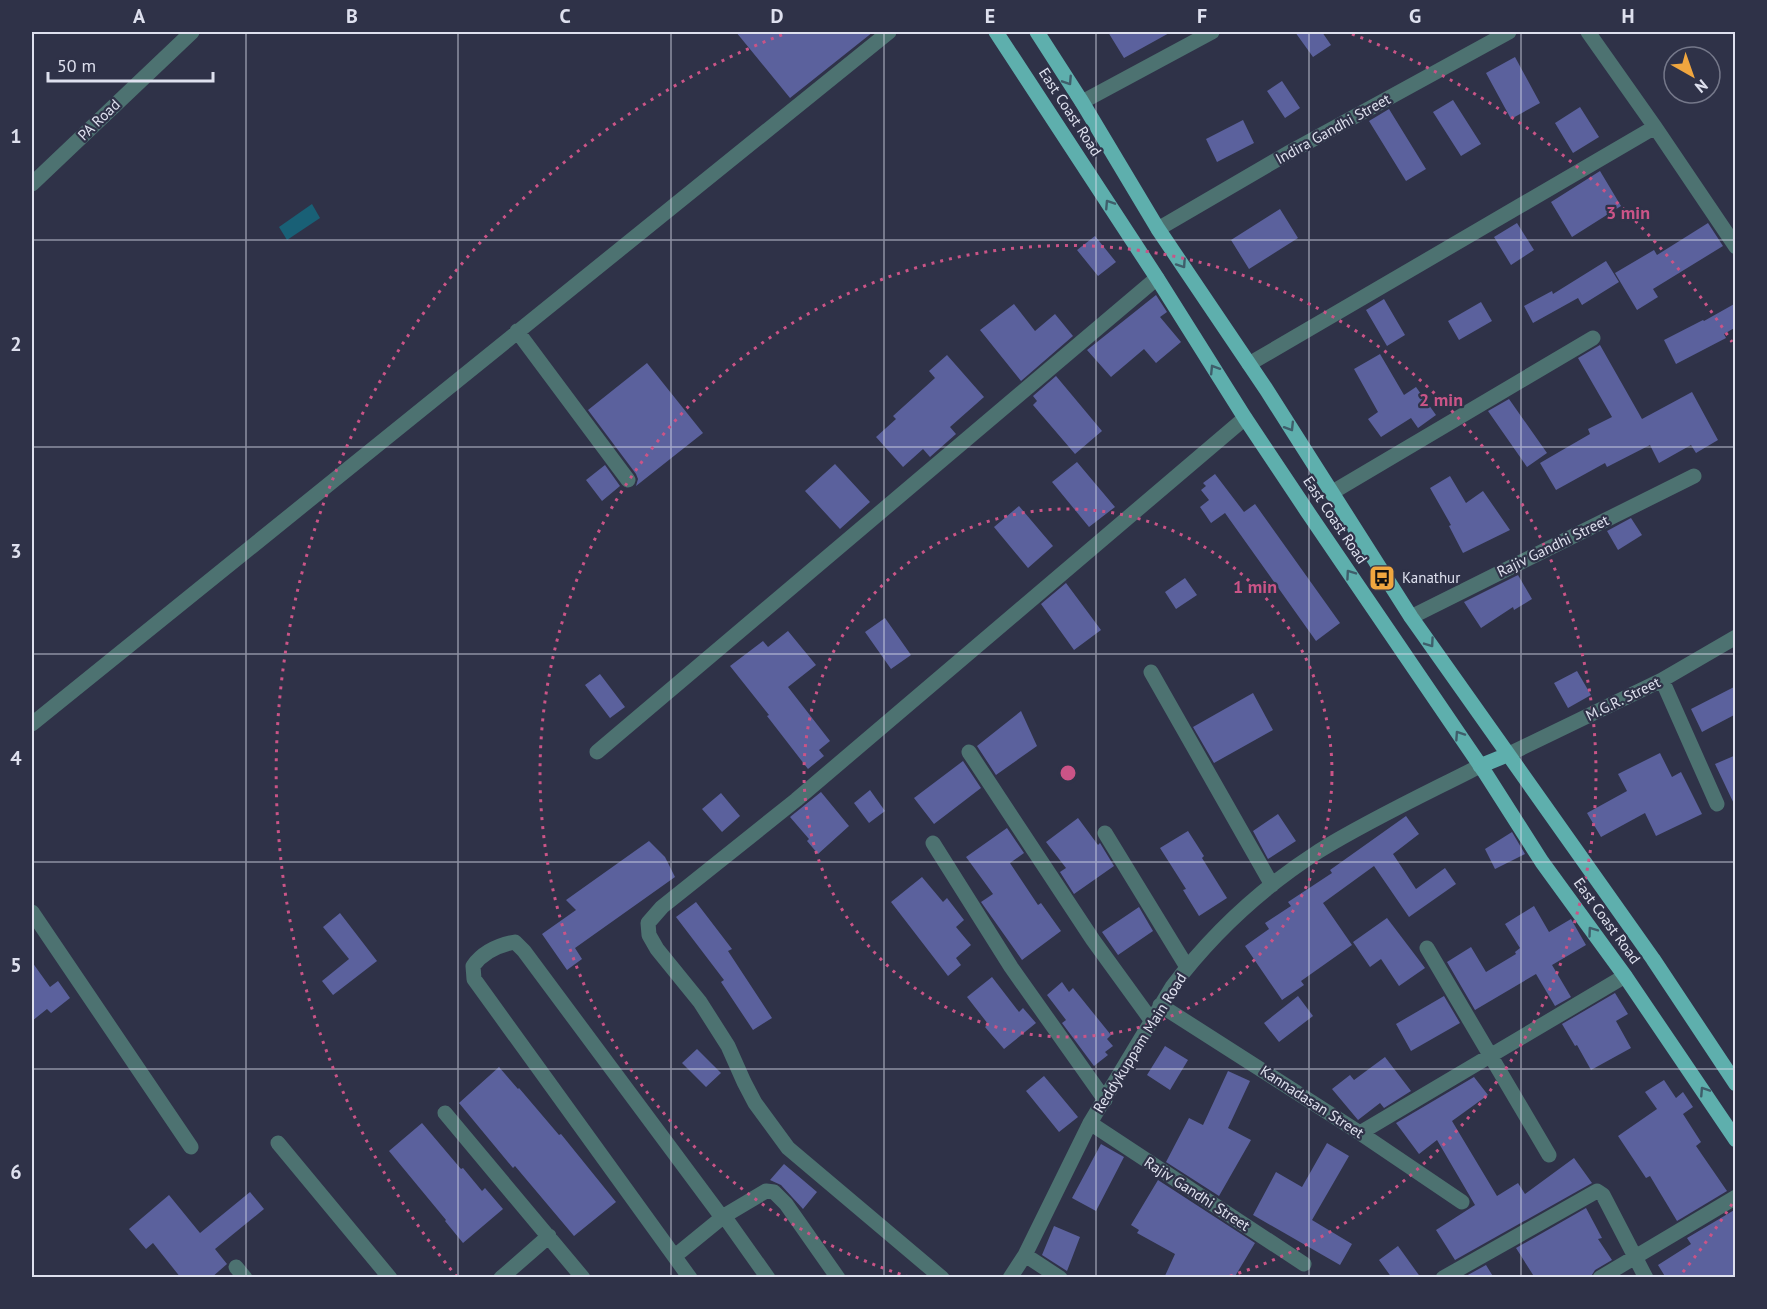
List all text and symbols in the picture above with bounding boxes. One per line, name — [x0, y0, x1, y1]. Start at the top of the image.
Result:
text: A — [133, 3, 146, 29]
text: B — [346, 3, 358, 29]
text: C — [559, 3, 571, 29]
text: D — [771, 3, 784, 29]
text: E — [985, 3, 995, 29]
text: F — [1197, 3, 1207, 29]
text: G — [1409, 3, 1421, 29]
text: H — [1621, 3, 1635, 29]
scale bar — [48, 45, 213, 83]
north arrow — [1662, 45, 1722, 105]
text: 50 m — [57, 54, 96, 77]
street label: East Coast Road — [1035, 64, 1106, 159]
one-way arrow — [1061, 75, 1073, 85]
text: N — [1691, 75, 1712, 98]
street label: Indira Gandhi Street — [1272, 89, 1394, 168]
street label: PA Road — [74, 95, 124, 144]
text: 1 — [10, 123, 22, 149]
one-way arrow — [1105, 200, 1116, 211]
text: 3 min — [1606, 201, 1650, 224]
one-way arrow — [1175, 258, 1186, 269]
text: 2 — [10, 331, 22, 357]
one-way arrow — [1209, 365, 1221, 375]
text: 2 min — [1419, 388, 1463, 411]
one-way arrow — [1282, 421, 1294, 431]
street label: East Coast Road — [1299, 472, 1372, 567]
street label: Rajiv Gandhi Street — [1494, 510, 1612, 581]
text: 3 — [10, 538, 22, 564]
bus stop icon: Kanathur — [1367, 563, 1397, 593]
place label: Kanathur — [1402, 568, 1460, 587]
one-way arrow — [1346, 569, 1357, 580]
text: 1 min — [1233, 575, 1277, 598]
one-way arrow — [1423, 637, 1434, 648]
street label: M.G.R. Street — [1582, 672, 1663, 725]
one-way arrow — [1455, 731, 1466, 742]
text: 4 — [10, 745, 22, 771]
centre of rings — [1058, 763, 1078, 783]
street label: East Coast Road — [1570, 874, 1645, 967]
one-way arrow — [1588, 927, 1599, 938]
text: 5 — [10, 952, 22, 978]
street label: Reddykuppam Main Road — [1089, 969, 1190, 1116]
street label: Kannadasan Street — [1257, 1061, 1368, 1142]
one-way arrow — [1699, 1087, 1711, 1097]
street label: Rajiv Gandhi Street — [1141, 1152, 1254, 1235]
text: 6 — [10, 1159, 22, 1185]

